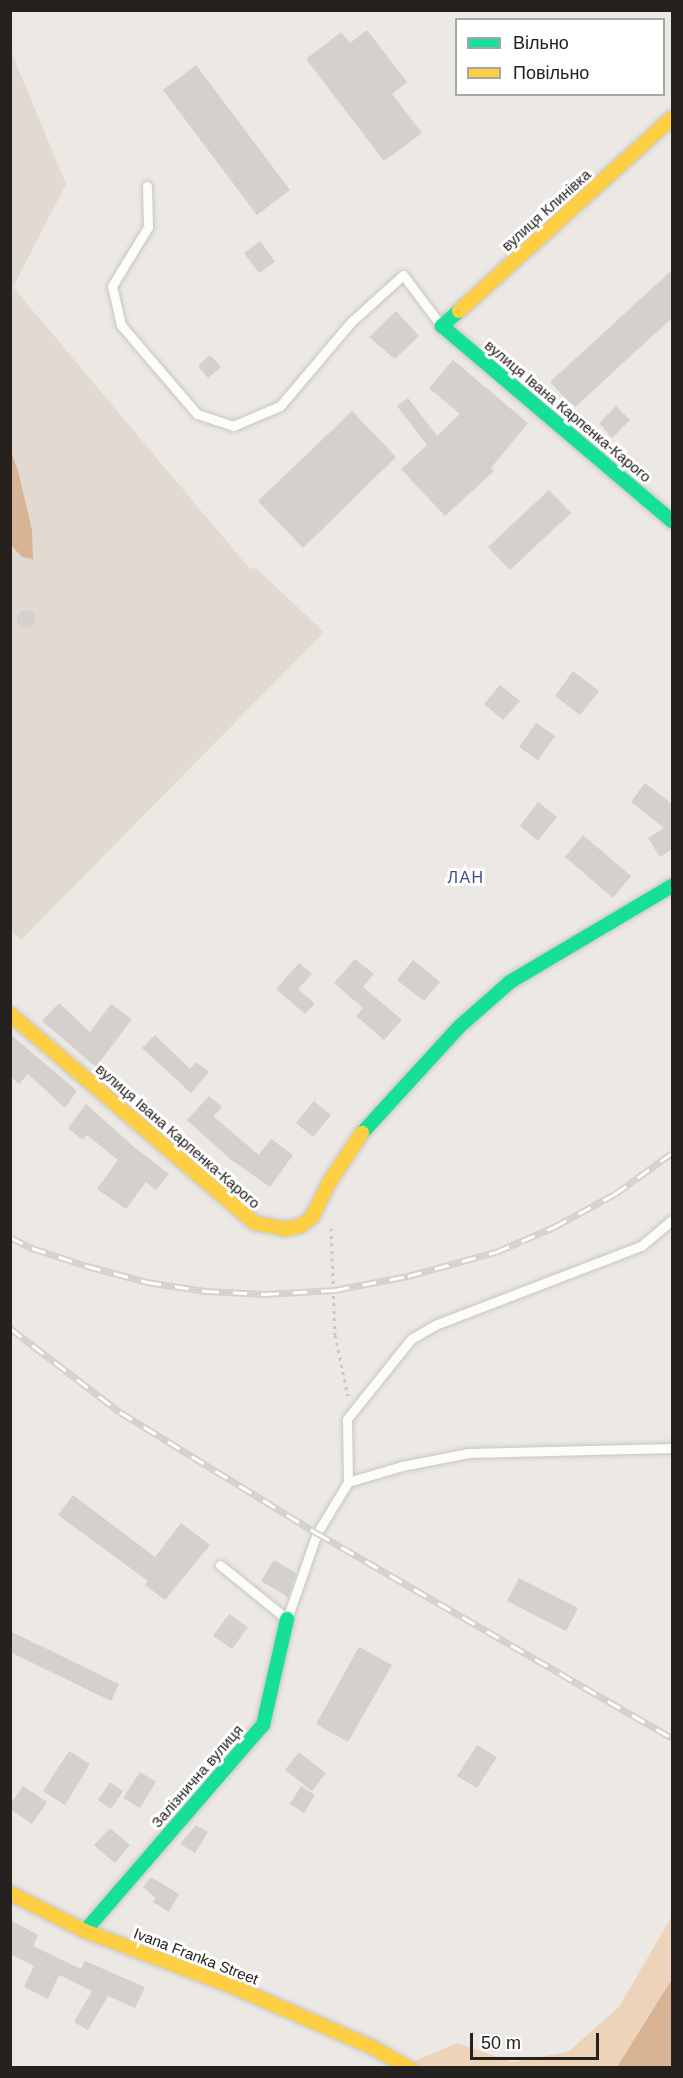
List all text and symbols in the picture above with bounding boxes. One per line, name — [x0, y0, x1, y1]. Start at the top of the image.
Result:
legend — [455, 18, 665, 96]
text: Вільно — [513, 33, 569, 53]
text: Повільно — [513, 63, 589, 83]
street label: вулиця Клинівка — [498, 165, 594, 255]
street label: вулиця Івана Карпенка-Карого — [481, 336, 655, 486]
district label: ЛАН — [447, 868, 485, 888]
street label: вулиця Івана Карпенка-Карого — [92, 1060, 264, 1212]
street label: Залізнична вулиця — [147, 1721, 247, 1831]
street label: Ivana Franka Street — [131, 1924, 261, 1988]
scale bar — [473, 2021, 602, 2059]
text: 50 m — [481, 2033, 521, 2053]

